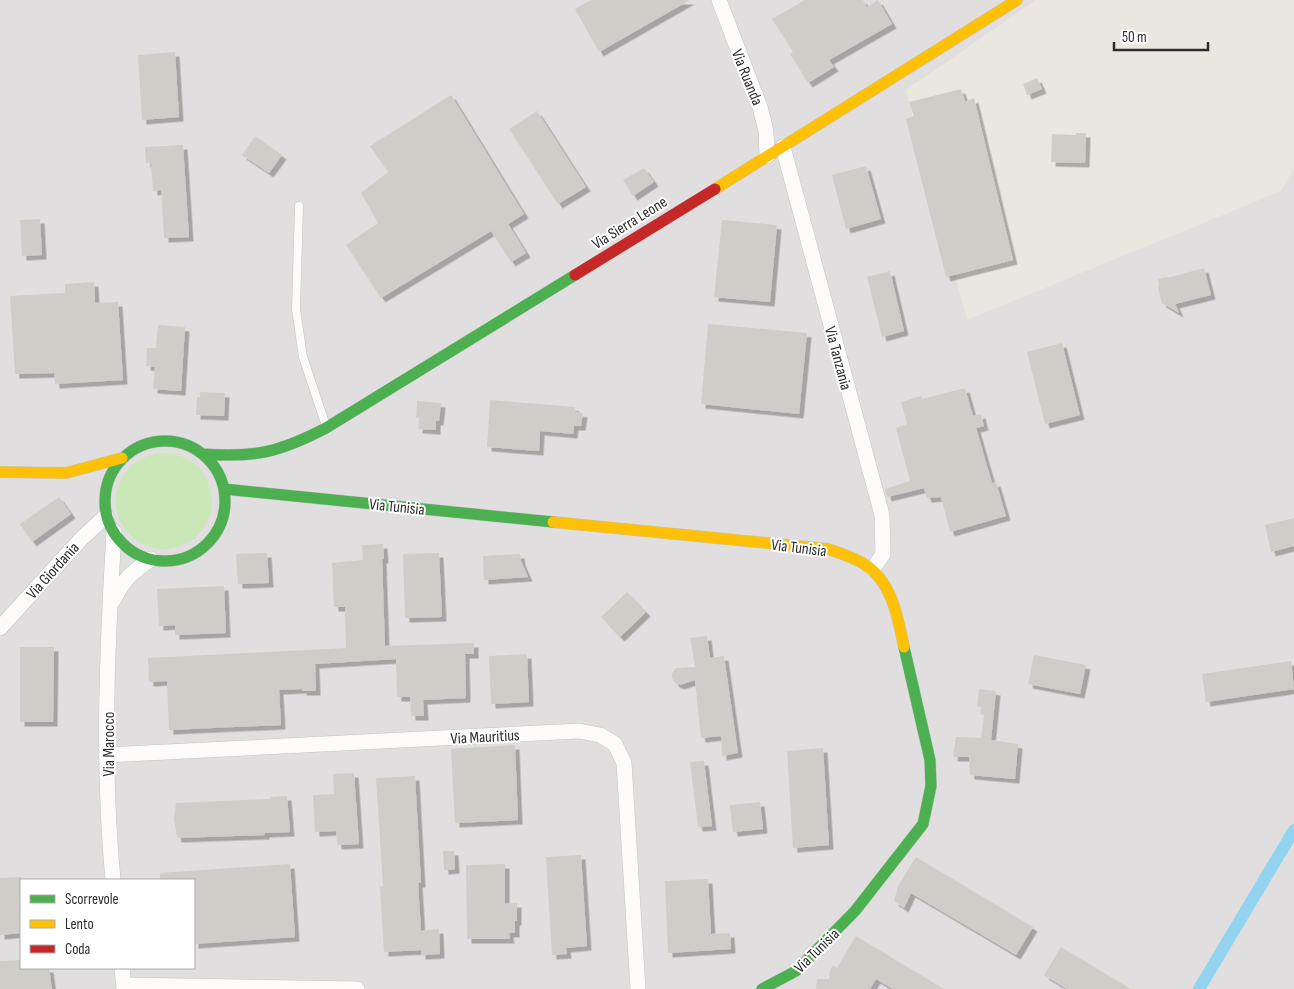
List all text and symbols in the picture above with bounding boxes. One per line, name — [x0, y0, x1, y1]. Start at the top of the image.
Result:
scale bar — [1114, 20, 1208, 52]
text: 50 m — [1122, 28, 1147, 47]
street label: Via Ruanda — [727, 47, 766, 108]
street label: Via Sierra Leone — [589, 193, 671, 254]
street label: Via Tanzania — [820, 324, 855, 392]
street label: Via Tunisia — [368, 495, 425, 520]
street label: Via Tunisia — [770, 536, 828, 561]
street label: Via Giordania — [23, 539, 83, 603]
street label: Via Marocco — [100, 712, 119, 776]
street label: Via Mauritius — [450, 726, 520, 749]
legend — [20, 879, 195, 969]
text: Scorrevole — [65, 890, 119, 909]
text: Lento — [65, 915, 94, 934]
street label: Via Tunisia — [790, 925, 844, 977]
text: Coda — [65, 940, 91, 959]

